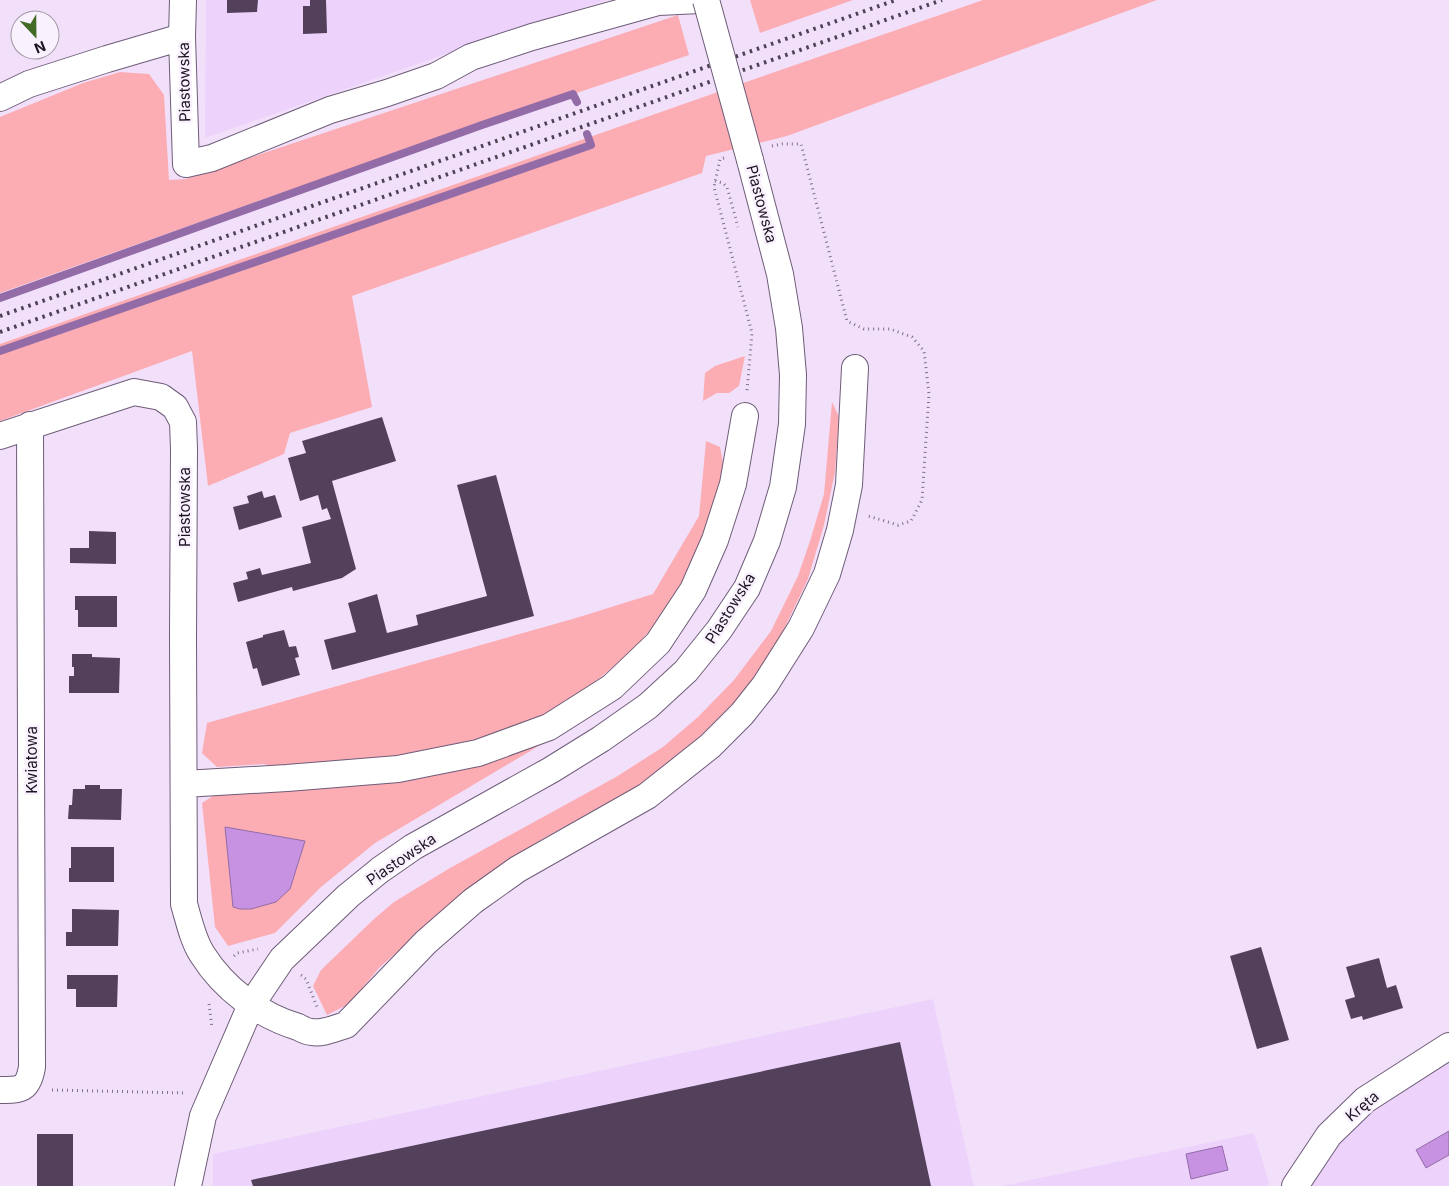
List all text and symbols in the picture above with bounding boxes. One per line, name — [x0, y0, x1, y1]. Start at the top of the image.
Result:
north arrow — [10, 10, 60, 60]
text: N — [32, 38, 48, 57]
street label: Piastowska — [174, 42, 194, 122]
street label: Piastowska — [742, 163, 782, 245]
street label: Piastowska — [175, 467, 194, 547]
street label: Piastowska — [701, 569, 759, 647]
street label: Kwiatowa — [22, 726, 41, 794]
street label: Piastowska — [363, 829, 439, 889]
street label: Kręta — [1341, 1087, 1383, 1125]

